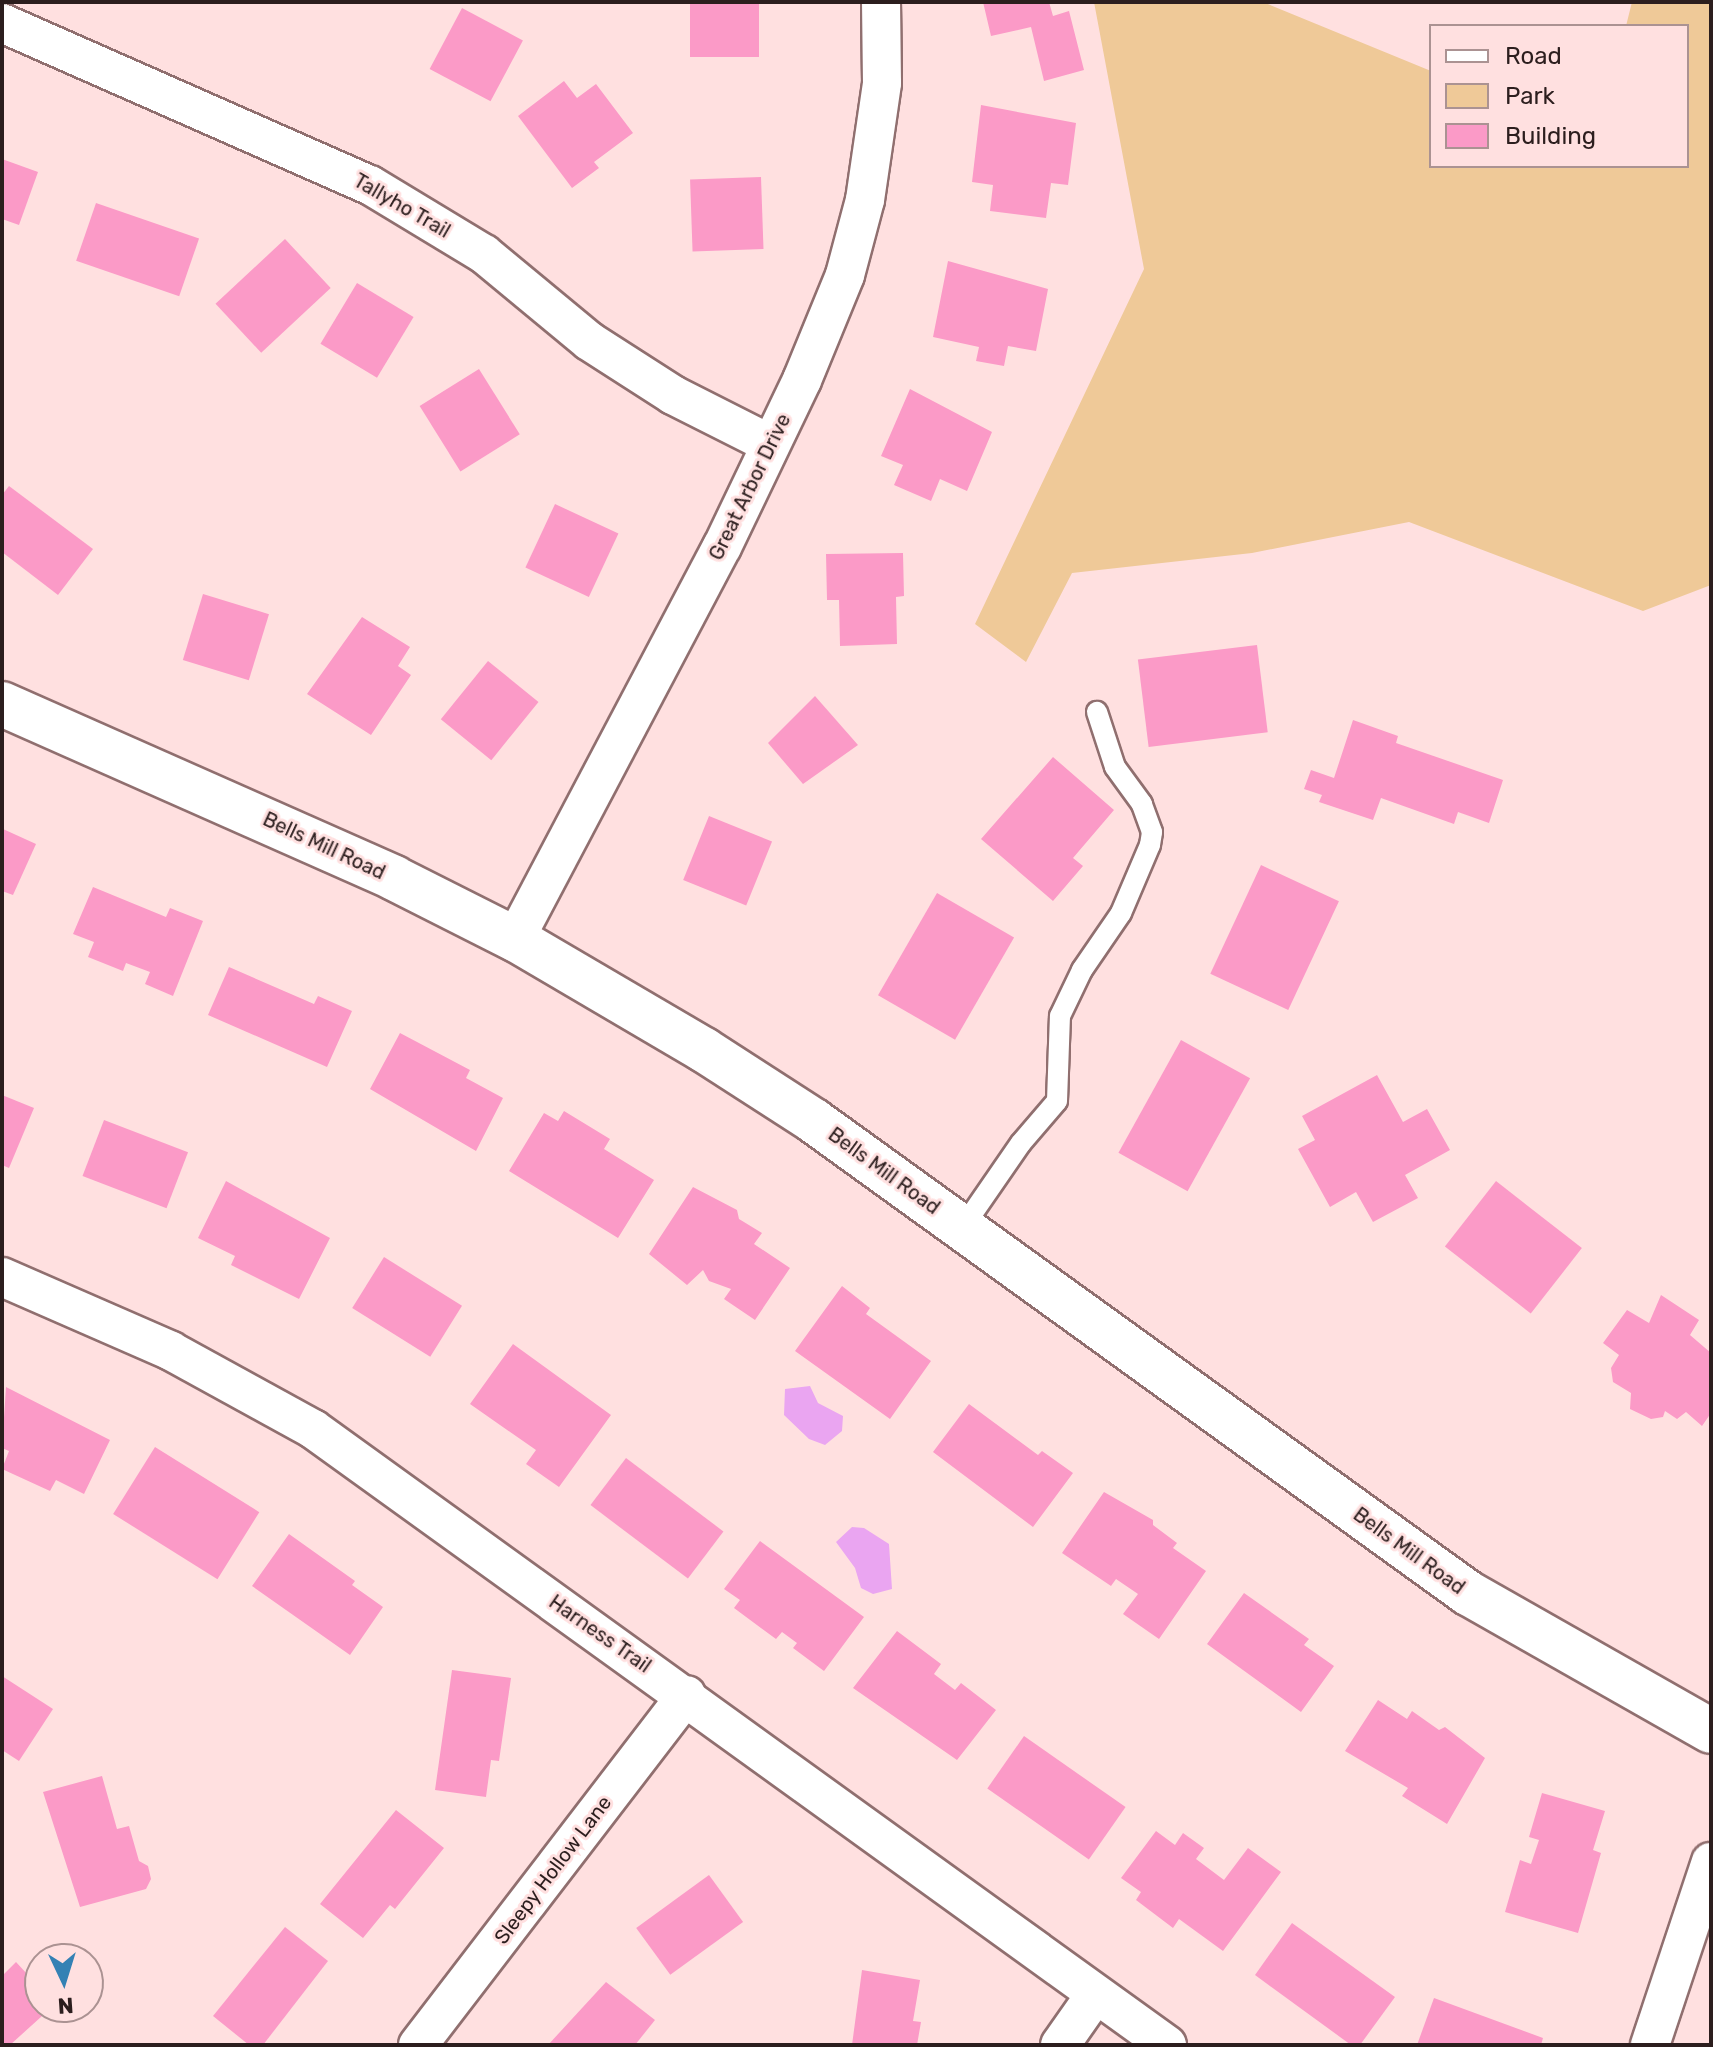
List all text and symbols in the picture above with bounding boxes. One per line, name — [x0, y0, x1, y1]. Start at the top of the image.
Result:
legend — [1429, 24, 1689, 168]
text: Road — [1505, 42, 1562, 70]
text: Park — [1505, 82, 1555, 110]
text: Building — [1505, 122, 1596, 150]
street label: Tallyho Trail — [349, 169, 455, 243]
street label: Great Arbor Drive — [704, 409, 796, 565]
street label: Bells Mill Road — [259, 807, 389, 885]
street label: Bells Mill Road — [824, 1122, 944, 1220]
street label: Bells Mill Road — [1349, 1502, 1469, 1600]
street label: Harness Trail — [544, 1590, 656, 1678]
street label: Sleepy Hollow Lane — [489, 1791, 617, 1949]
north arrow — [24, 1943, 104, 2023]
text: N — [57, 1991, 74, 2019]

